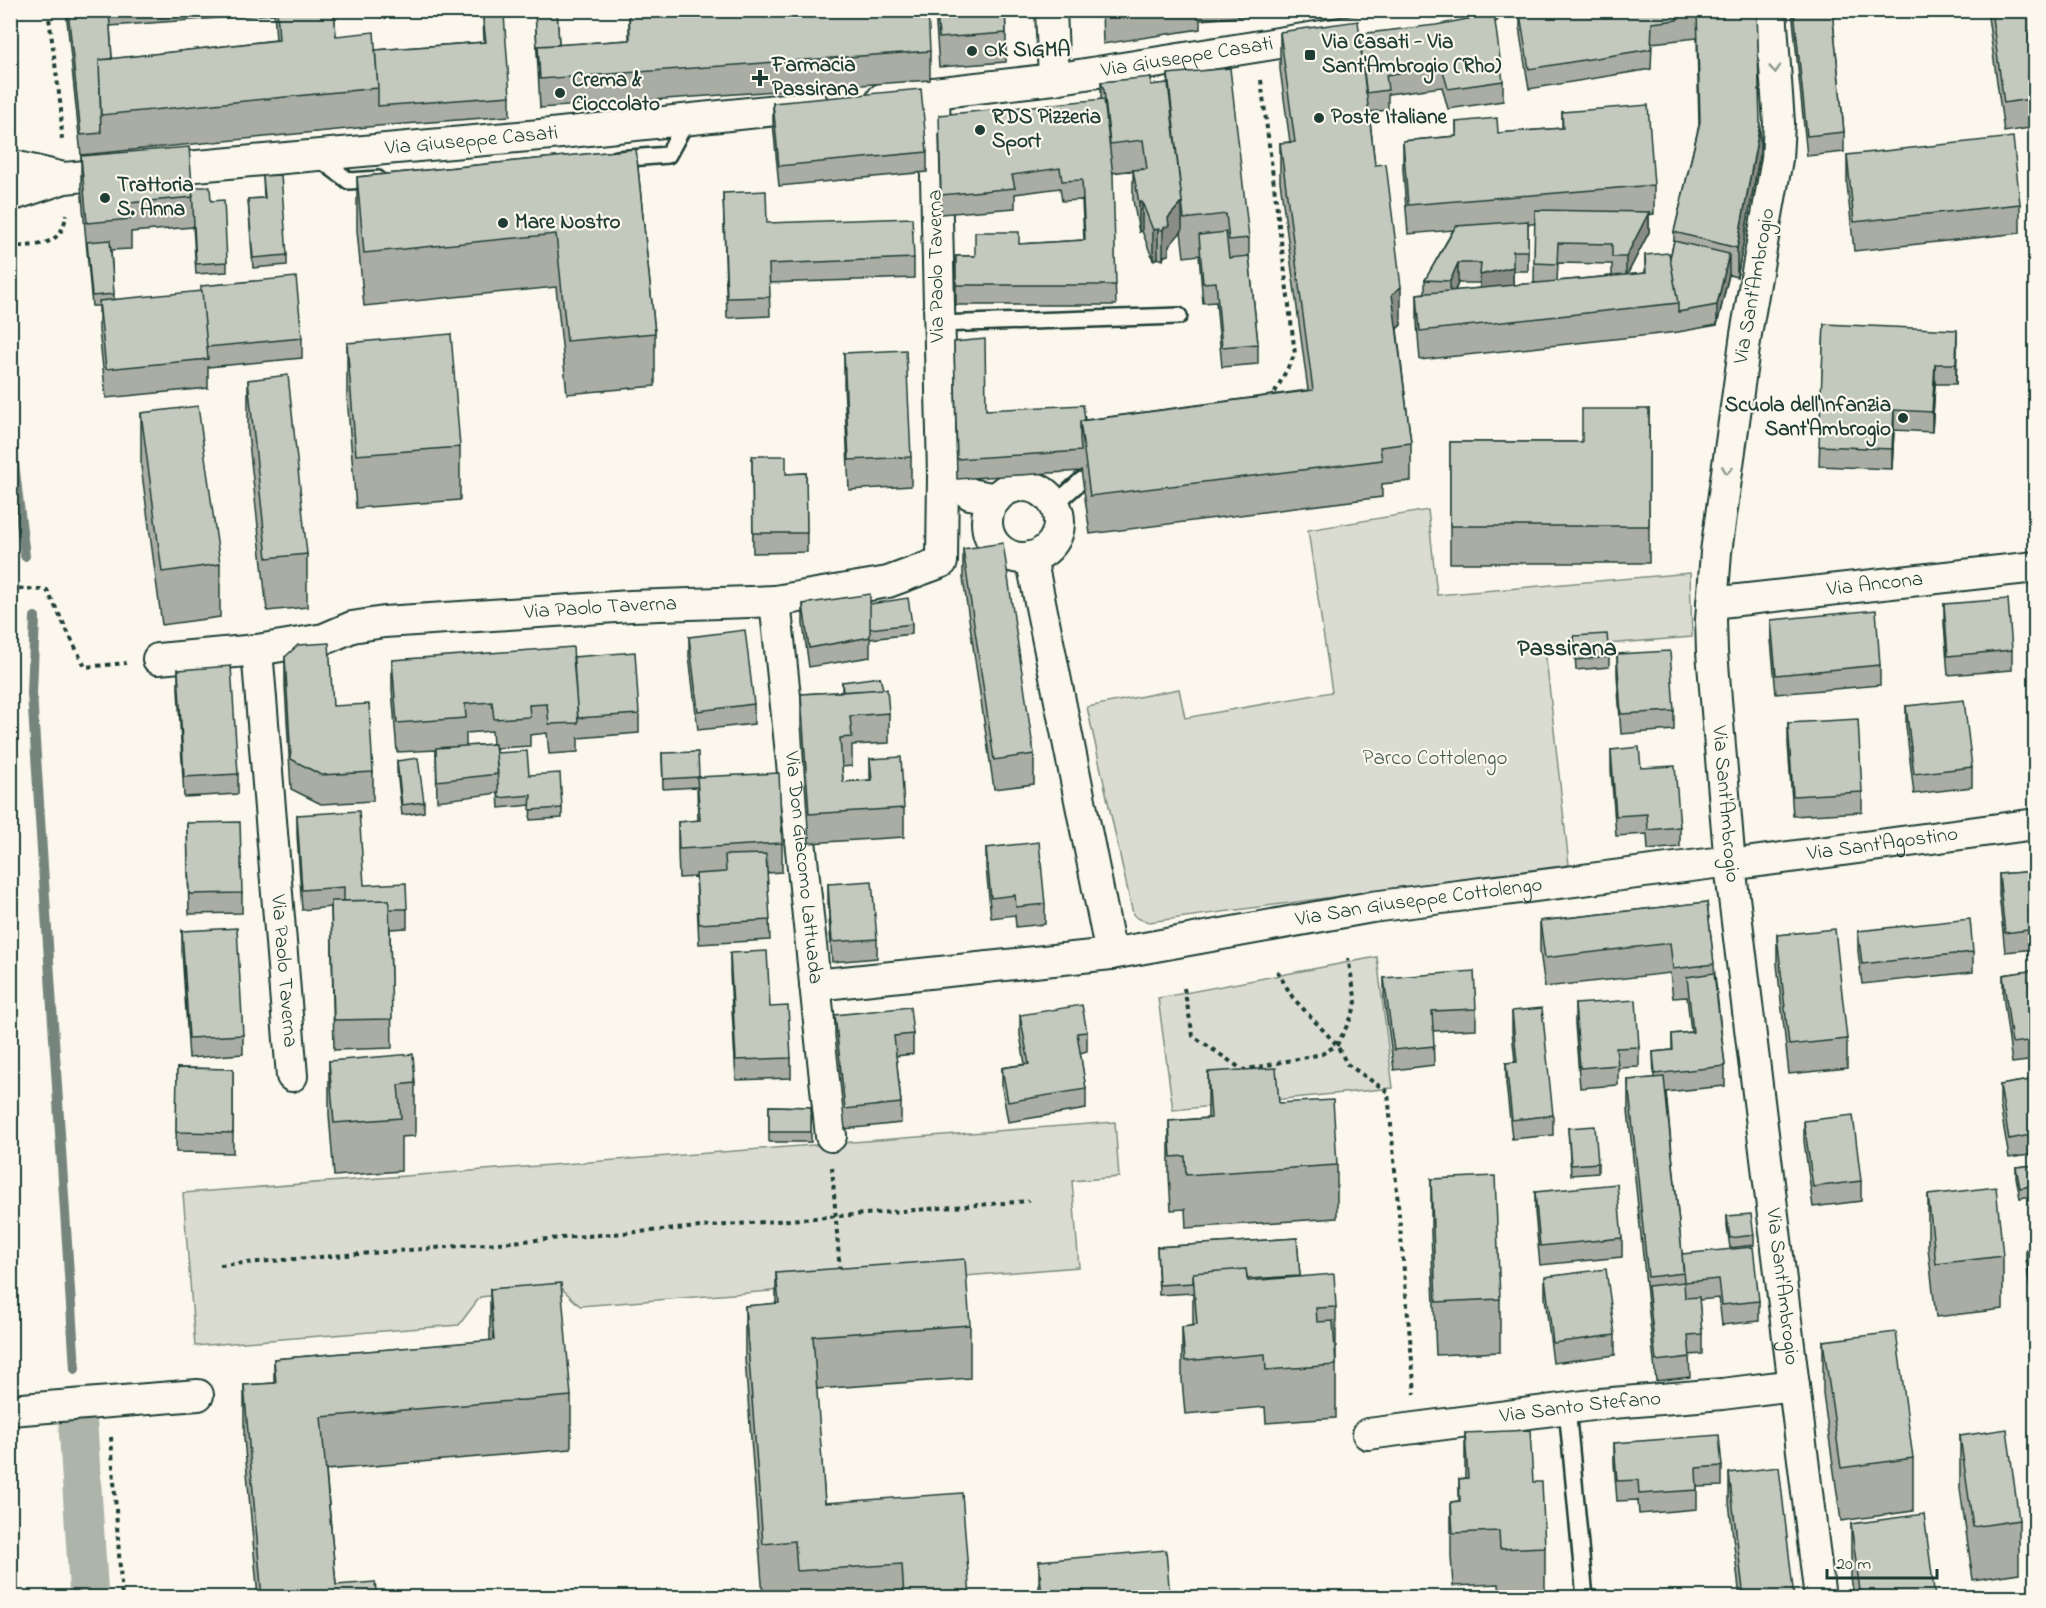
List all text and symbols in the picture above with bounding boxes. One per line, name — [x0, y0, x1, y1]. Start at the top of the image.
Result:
place label: Via Casati - Via Sant'Ambrogio (Rho) — [1321, 28, 1502, 84]
street label: Via Giuseppe Casati — [1098, 29, 1275, 86]
place label: OK SIGMA — [984, 36, 1071, 66]
marker: OK SIGMA — [965, 44, 979, 58]
marker: Via Casati - Via Sant'Ambrogio (Rho) — [1303, 48, 1317, 62]
place label: Farmacia Passirana — [771, 51, 859, 105]
one-way arrow — [1768, 64, 1781, 73]
place label: Crema & Cioccolato — [572, 66, 660, 120]
marker: Farmacia Passirana — [753, 71, 767, 85]
marker: Crema & Cioccolato — [553, 86, 567, 100]
place label: RDS Pizzeria Sport — [992, 103, 1101, 157]
place label: Poste Italiane — [1331, 103, 1448, 133]
marker: Poste Italiane — [1312, 111, 1326, 125]
street label: Via Giuseppe Casati — [383, 118, 559, 164]
marker: RDS Pizzeria Sport — [973, 123, 987, 137]
place label: Trattoria S. Anna — [117, 171, 194, 225]
street label: Via Paolo Taverna — [921, 189, 953, 344]
marker: Trattoria S. Anna — [98, 191, 112, 205]
street label: Via Sant'Ambrogio — [1726, 206, 1785, 368]
place label: Mare Nostro — [515, 208, 621, 238]
marker: Mare Nostro — [496, 216, 510, 230]
place label: Scuola dell'Infanzia Sant'Ambrogio — [1725, 391, 1891, 447]
marker: Scuola dell'Infanzia Sant'Ambrogio — [1896, 411, 1910, 425]
one-way arrow — [1722, 465, 1734, 474]
street label: Via Ancona — [1824, 565, 1925, 605]
street label: Via Paolo Taverna — [522, 589, 677, 628]
district label: Passirana — [1517, 632, 1617, 667]
street label: Via Sant'Ambrogio — [1703, 723, 1747, 885]
park label: Parco Cottolengo — [1363, 744, 1507, 776]
street label: Via Don Giacomo Lattuada — [776, 749, 830, 985]
street label: Via Sant'Agostino — [1804, 820, 1960, 870]
street label: Via San Giuseppe Cottolengo — [1292, 870, 1544, 936]
street label: Via Paolo Taverna — [262, 892, 305, 1049]
street label: Via Sant'Ambrogio — [1757, 1206, 1806, 1367]
street label: Via Santo Stefano — [1497, 1384, 1662, 1432]
scale bar — [1827, 1542, 1936, 1580]
text: 20 m — [1836, 1552, 1871, 1578]

